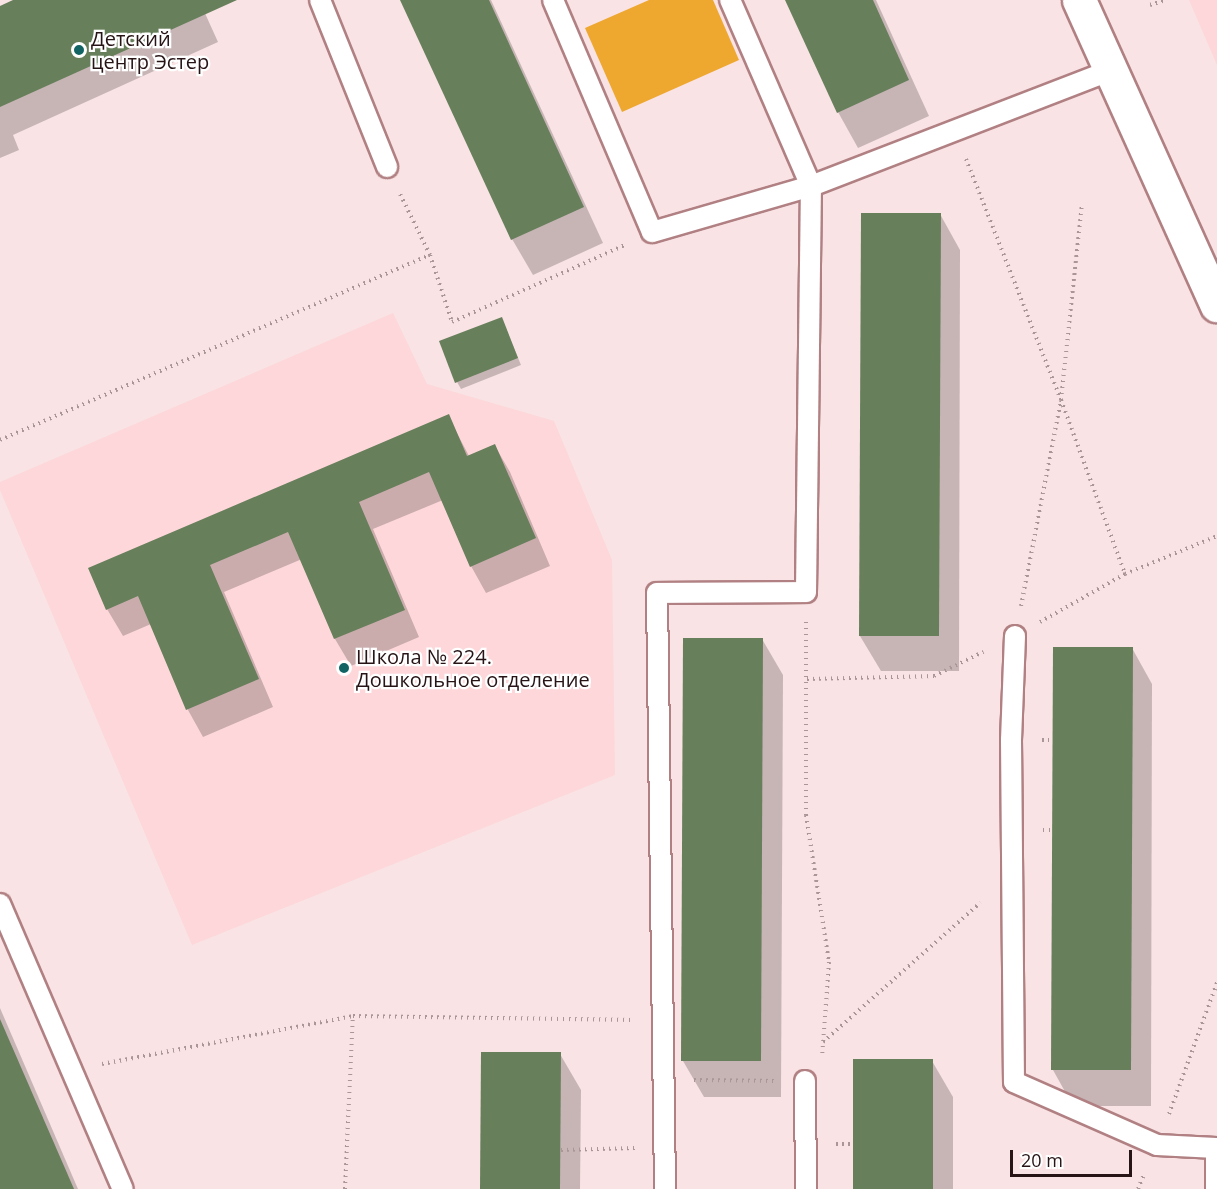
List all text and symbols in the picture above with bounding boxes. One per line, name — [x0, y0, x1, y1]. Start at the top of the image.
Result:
place label: Детский центр Эстер — [91, 27, 209, 74]
marker: Детский центр Эстер — [72, 43, 86, 57]
place label: Школа № 224. Дошкольное отделение — [356, 644, 590, 691]
marker: Школа № 224. Дошкольное отделение — [337, 661, 351, 675]
scale bar — [1013, 1138, 1134, 1176]
text: 20 m — [1021, 1148, 1063, 1172]

